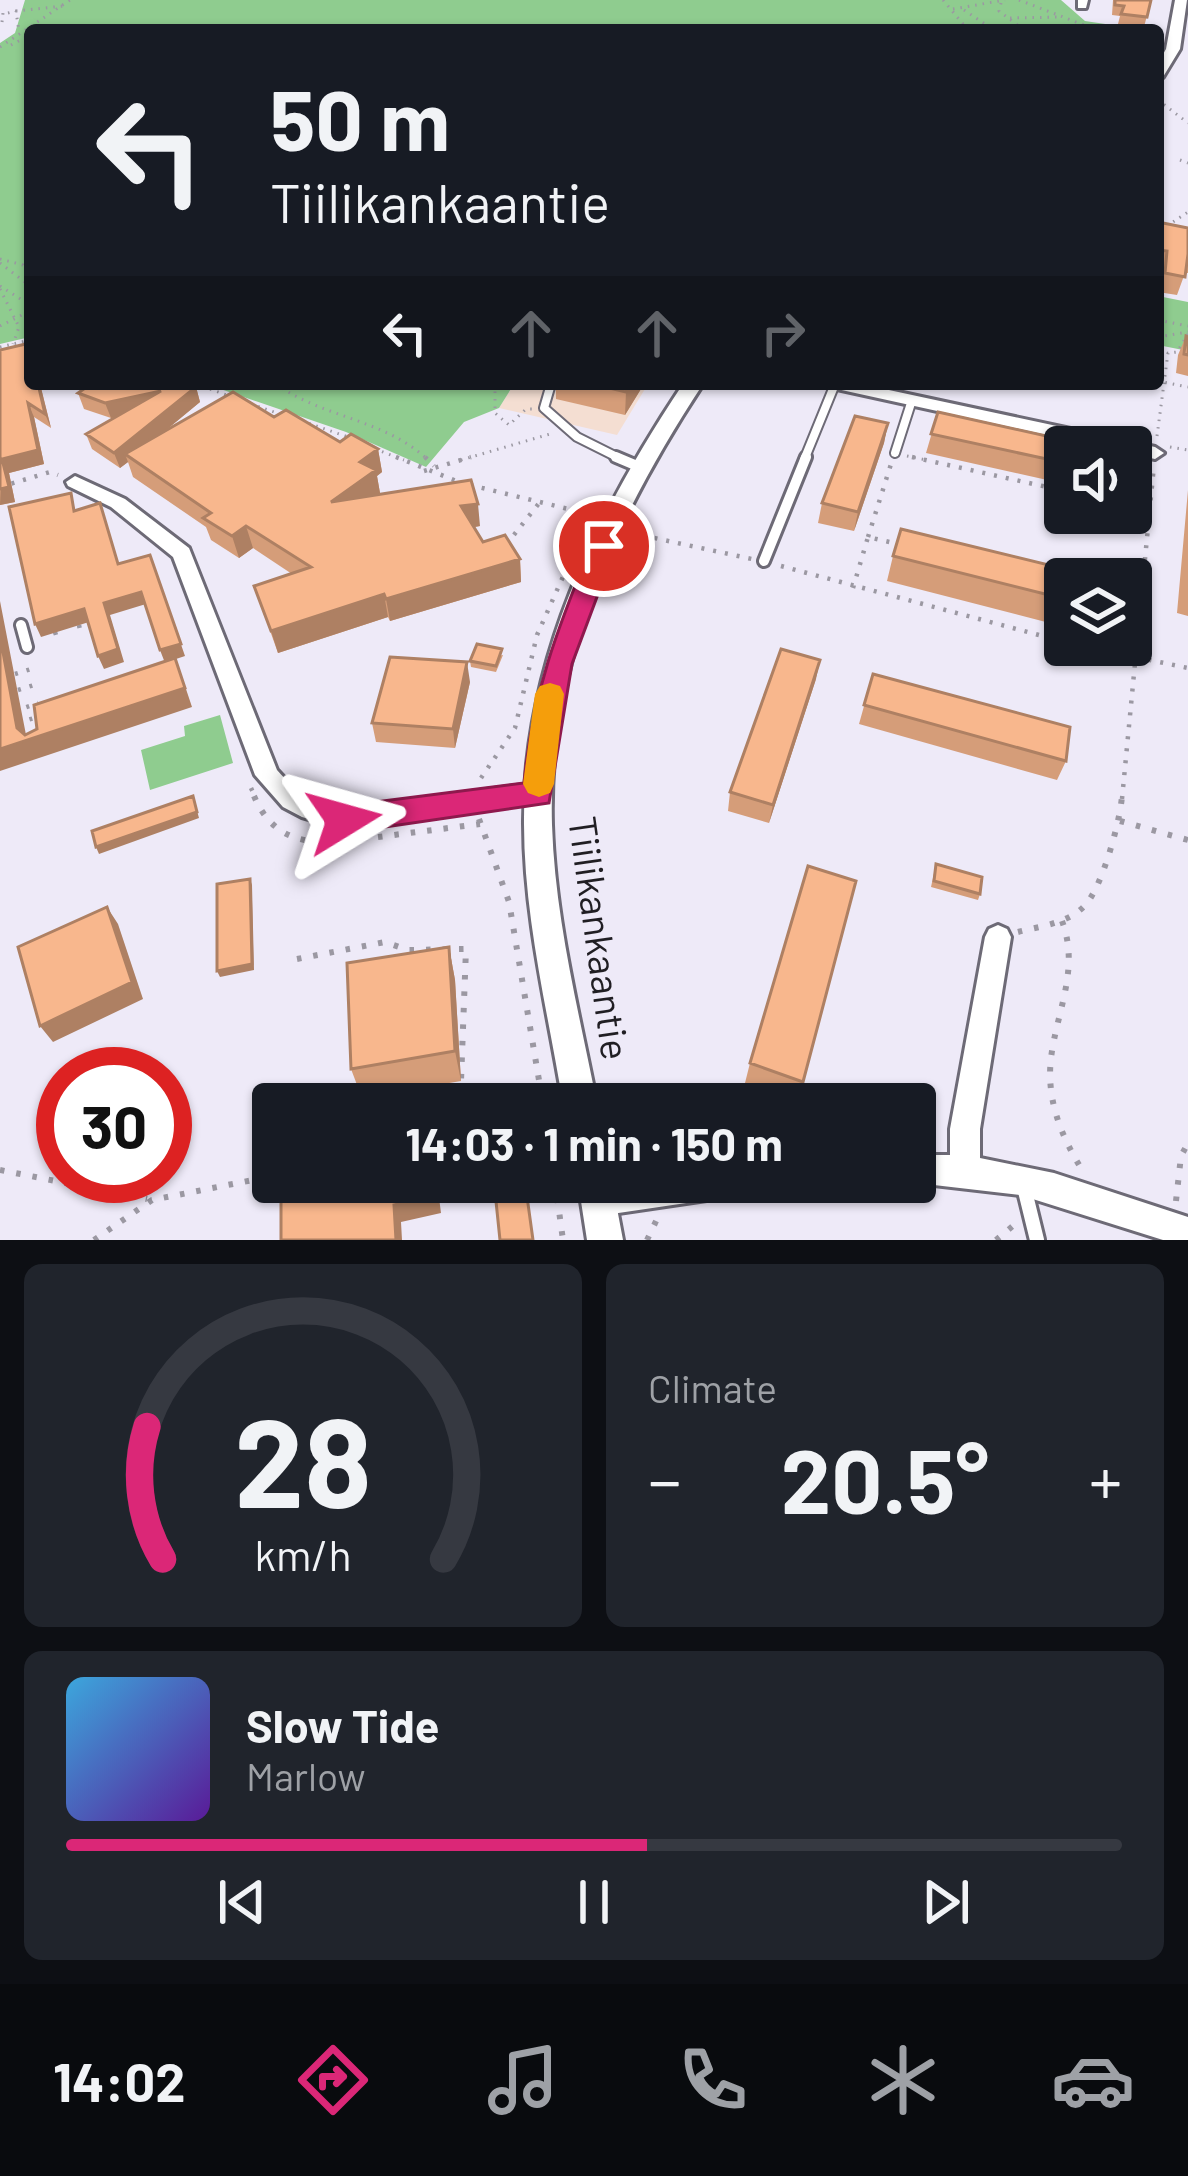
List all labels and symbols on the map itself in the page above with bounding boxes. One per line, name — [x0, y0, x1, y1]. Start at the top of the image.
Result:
pin — [553, 495, 655, 597]
position arrow — [281, 757, 407, 883]
street label: Tiilikankaantie — [560, 813, 641, 1063]
speed limit sign: 30 — [36, 1047, 192, 1203]

